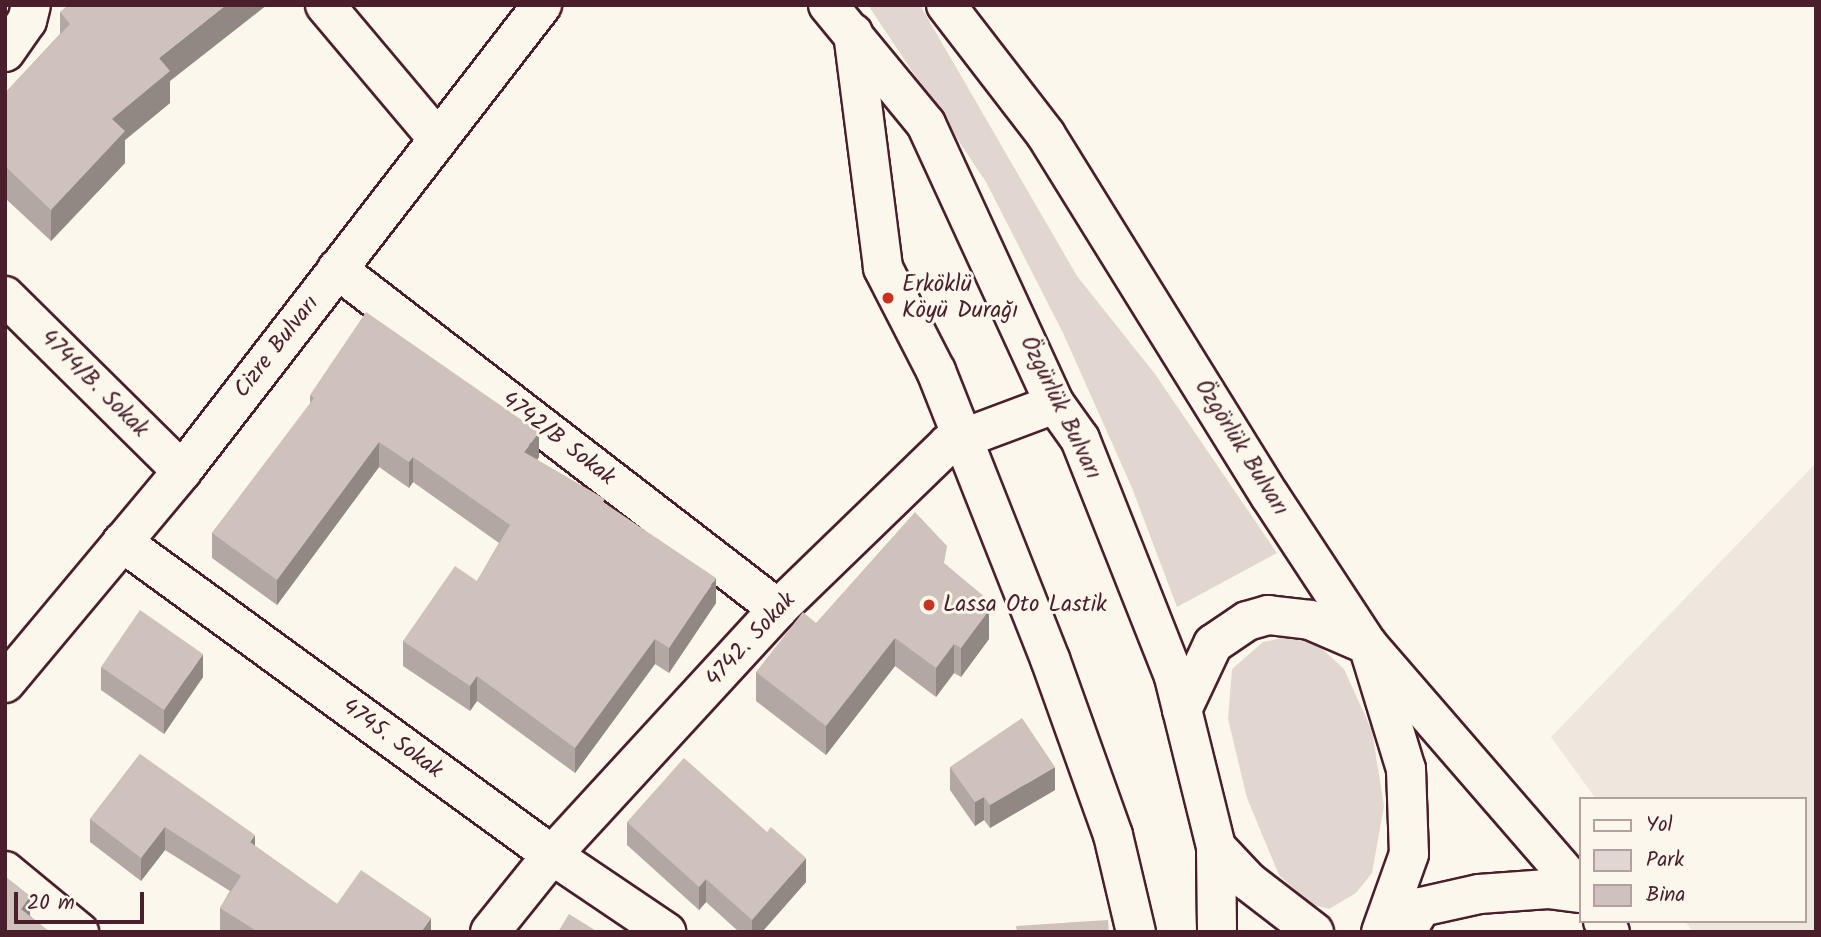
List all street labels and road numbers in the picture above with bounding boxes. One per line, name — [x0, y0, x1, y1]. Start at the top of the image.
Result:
street label: Cizre Bulvarı — [229, 290, 325, 404]
street label: 4744/B. Sokak — [34, 324, 154, 444]
street label: Özgürlük Bulvarı — [1013, 332, 1107, 484]
street label: Özgörlük Bulvarı — [1188, 375, 1294, 521]
street label: 4742/B Sokak — [496, 386, 620, 492]
street label: 4742. Sokak — [700, 587, 802, 693]
street label: 4745. Sokak — [336, 693, 448, 785]

